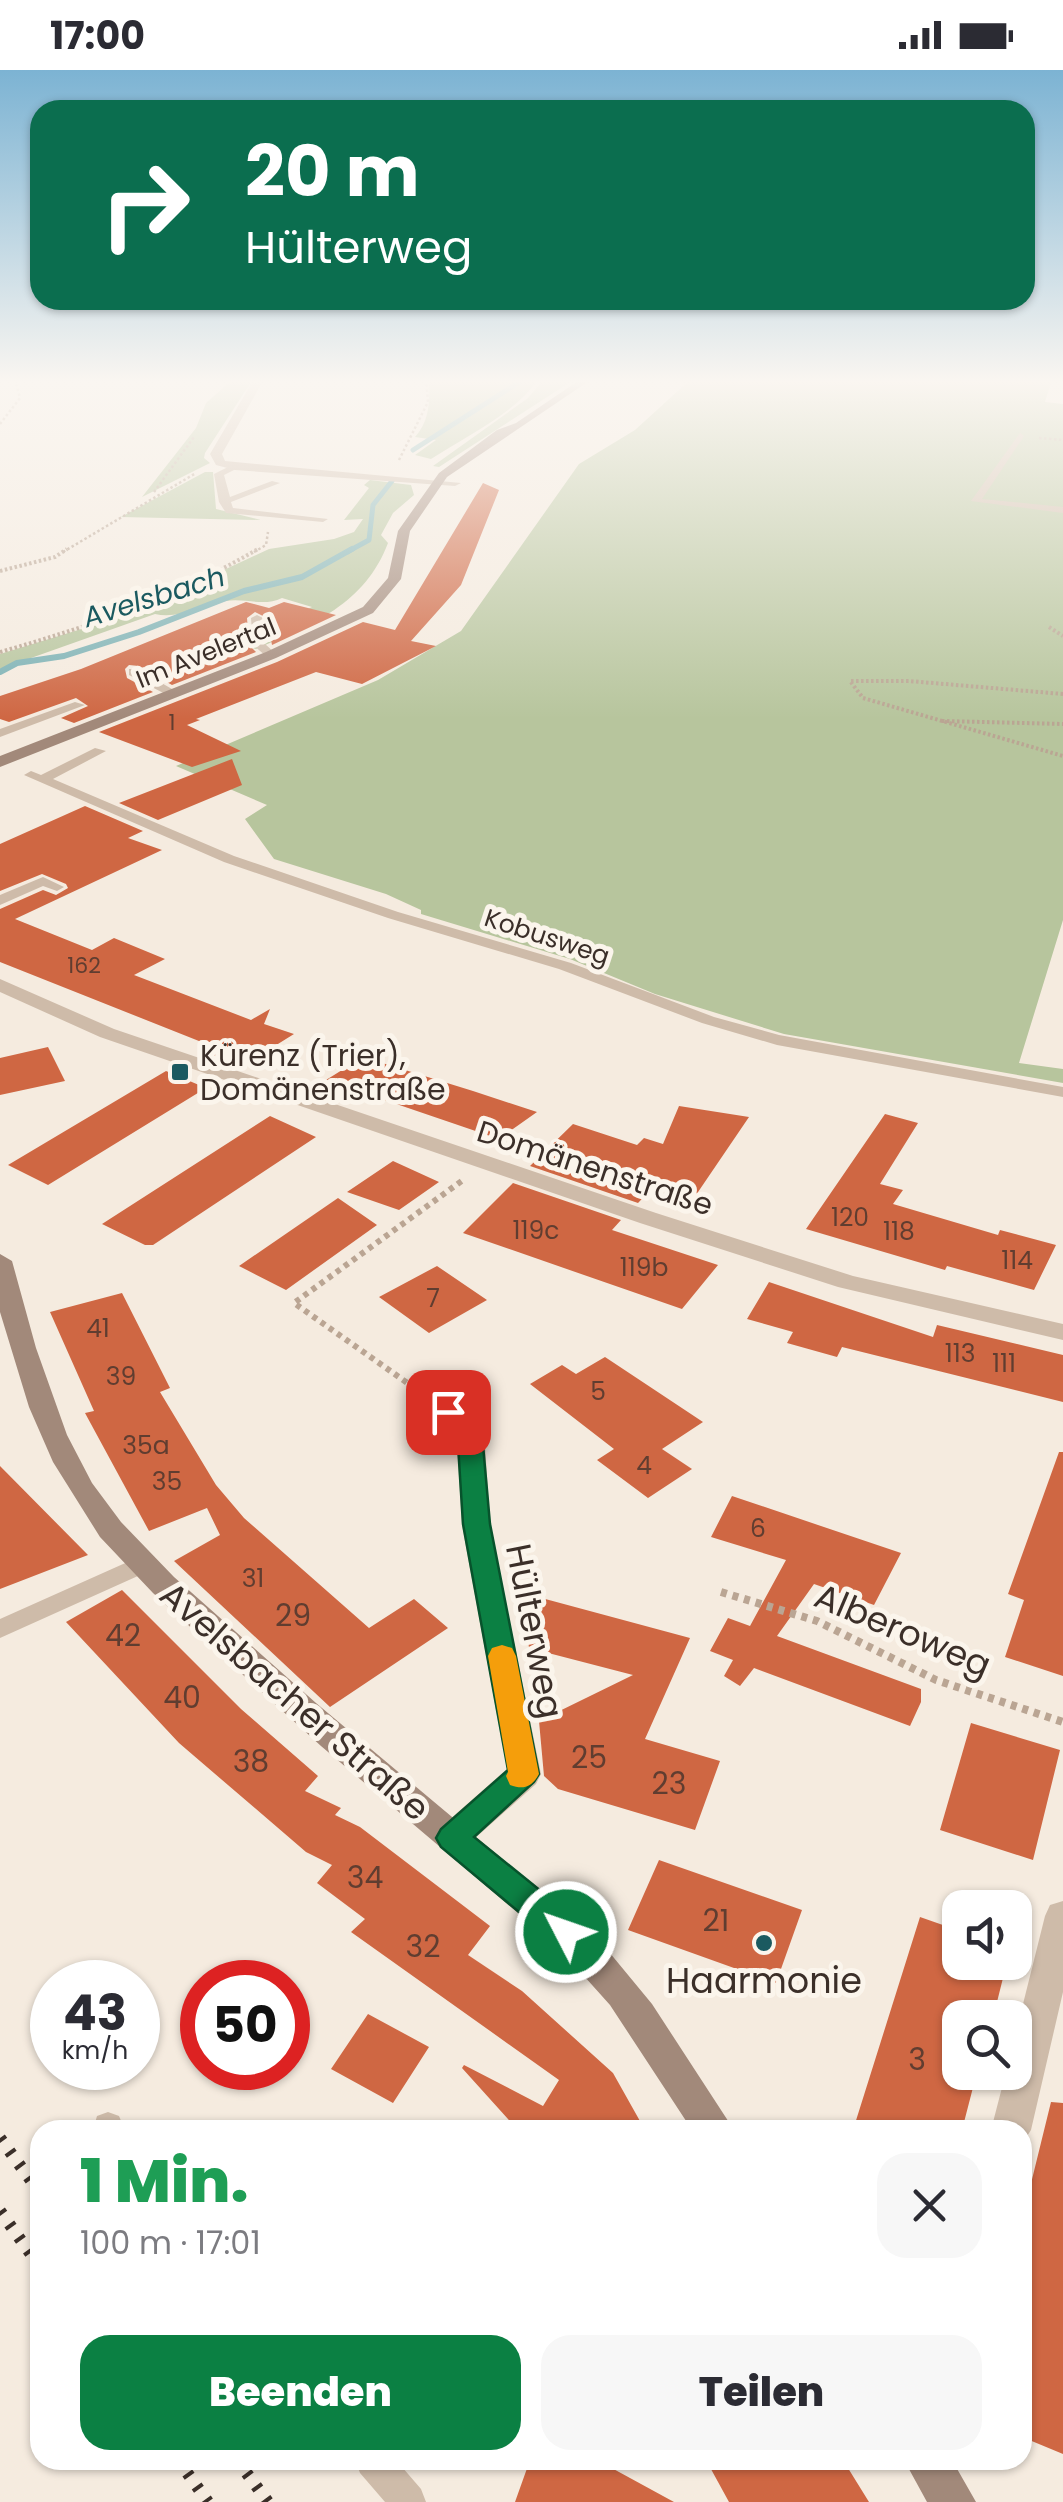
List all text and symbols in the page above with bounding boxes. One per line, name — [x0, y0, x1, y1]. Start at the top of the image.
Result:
text: 17:00 — [50, 9, 145, 62]
text: 20 m — [245, 122, 420, 221]
icon: right — [80, 140, 210, 270]
text: Hülterweg — [245, 216, 472, 279]
water label: Avelsbach — [77, 557, 230, 637]
street label: Im Avelertal — [131, 609, 281, 697]
house number: 1 — [168, 707, 176, 738]
street label: Kobusweg — [480, 900, 614, 974]
house number: 162 — [67, 950, 101, 981]
place label: Kürenz (Trier), Domänenstraße — [200, 1034, 446, 1111]
marker: Kürenz (Trier), Domänenstraße — [169, 1061, 191, 1083]
street label: Domänenstraße — [472, 1110, 718, 1226]
house number: 120 — [831, 1200, 869, 1235]
house number: 119c — [513, 1213, 559, 1248]
house number: 118 — [883, 1214, 915, 1249]
house number: 114 — [1001, 1243, 1033, 1278]
house number: 119b — [620, 1250, 668, 1285]
house number: 7 — [426, 1281, 440, 1316]
house number: 41 — [86, 1311, 110, 1346]
house number: 113 — [945, 1336, 975, 1371]
house number: 111 — [992, 1346, 1016, 1381]
house number: 39 — [106, 1359, 136, 1394]
pin — [406, 1370, 491, 1455]
house number: 5 — [590, 1374, 606, 1409]
icon: arrive — [421, 1385, 476, 1440]
house number: 35a — [122, 1428, 170, 1463]
house number: 4 — [636, 1448, 652, 1483]
house number: 35 — [152, 1464, 182, 1499]
house number: 6 — [750, 1511, 766, 1546]
street label: Hülterweg — [494, 1540, 576, 1722]
house number: 31 — [242, 1561, 264, 1596]
street label: Avelsbacher Straße — [150, 1570, 440, 1832]
street label: Alberoweg — [807, 1571, 999, 1689]
house number: 29 — [275, 1594, 311, 1637]
house number: 42 — [105, 1614, 141, 1657]
house number: 40 — [163, 1676, 201, 1719]
house number: 25 — [571, 1736, 607, 1779]
house number: 38 — [233, 1740, 269, 1783]
house number: 23 — [652, 1762, 686, 1805]
house number: 34 — [347, 1856, 383, 1899]
position arrow — [514, 1880, 618, 1984]
map controls — [942, 1890, 1032, 2090]
button: sound — [942, 1890, 1032, 1980]
house number: 21 — [703, 1899, 729, 1942]
house number: 32 — [406, 1925, 440, 1968]
marker: Haarmonie — [753, 1932, 775, 1954]
place label: Haarmonie — [666, 1956, 862, 2005]
speed limit sign: 50 — [180, 1960, 310, 2090]
text: 43 — [63, 1977, 127, 2048]
button: search — [942, 2000, 1032, 2090]
text: km/h — [62, 2033, 128, 2068]
house number: 3 — [908, 2038, 926, 2081]
text: 1 Min. — [80, 2139, 248, 2223]
button: close — [877, 2153, 982, 2258]
text: 100 m · 17:01 — [80, 2220, 261, 2265]
button: Beenden — [80, 2335, 521, 2450]
button: Teilen — [541, 2335, 982, 2450]

